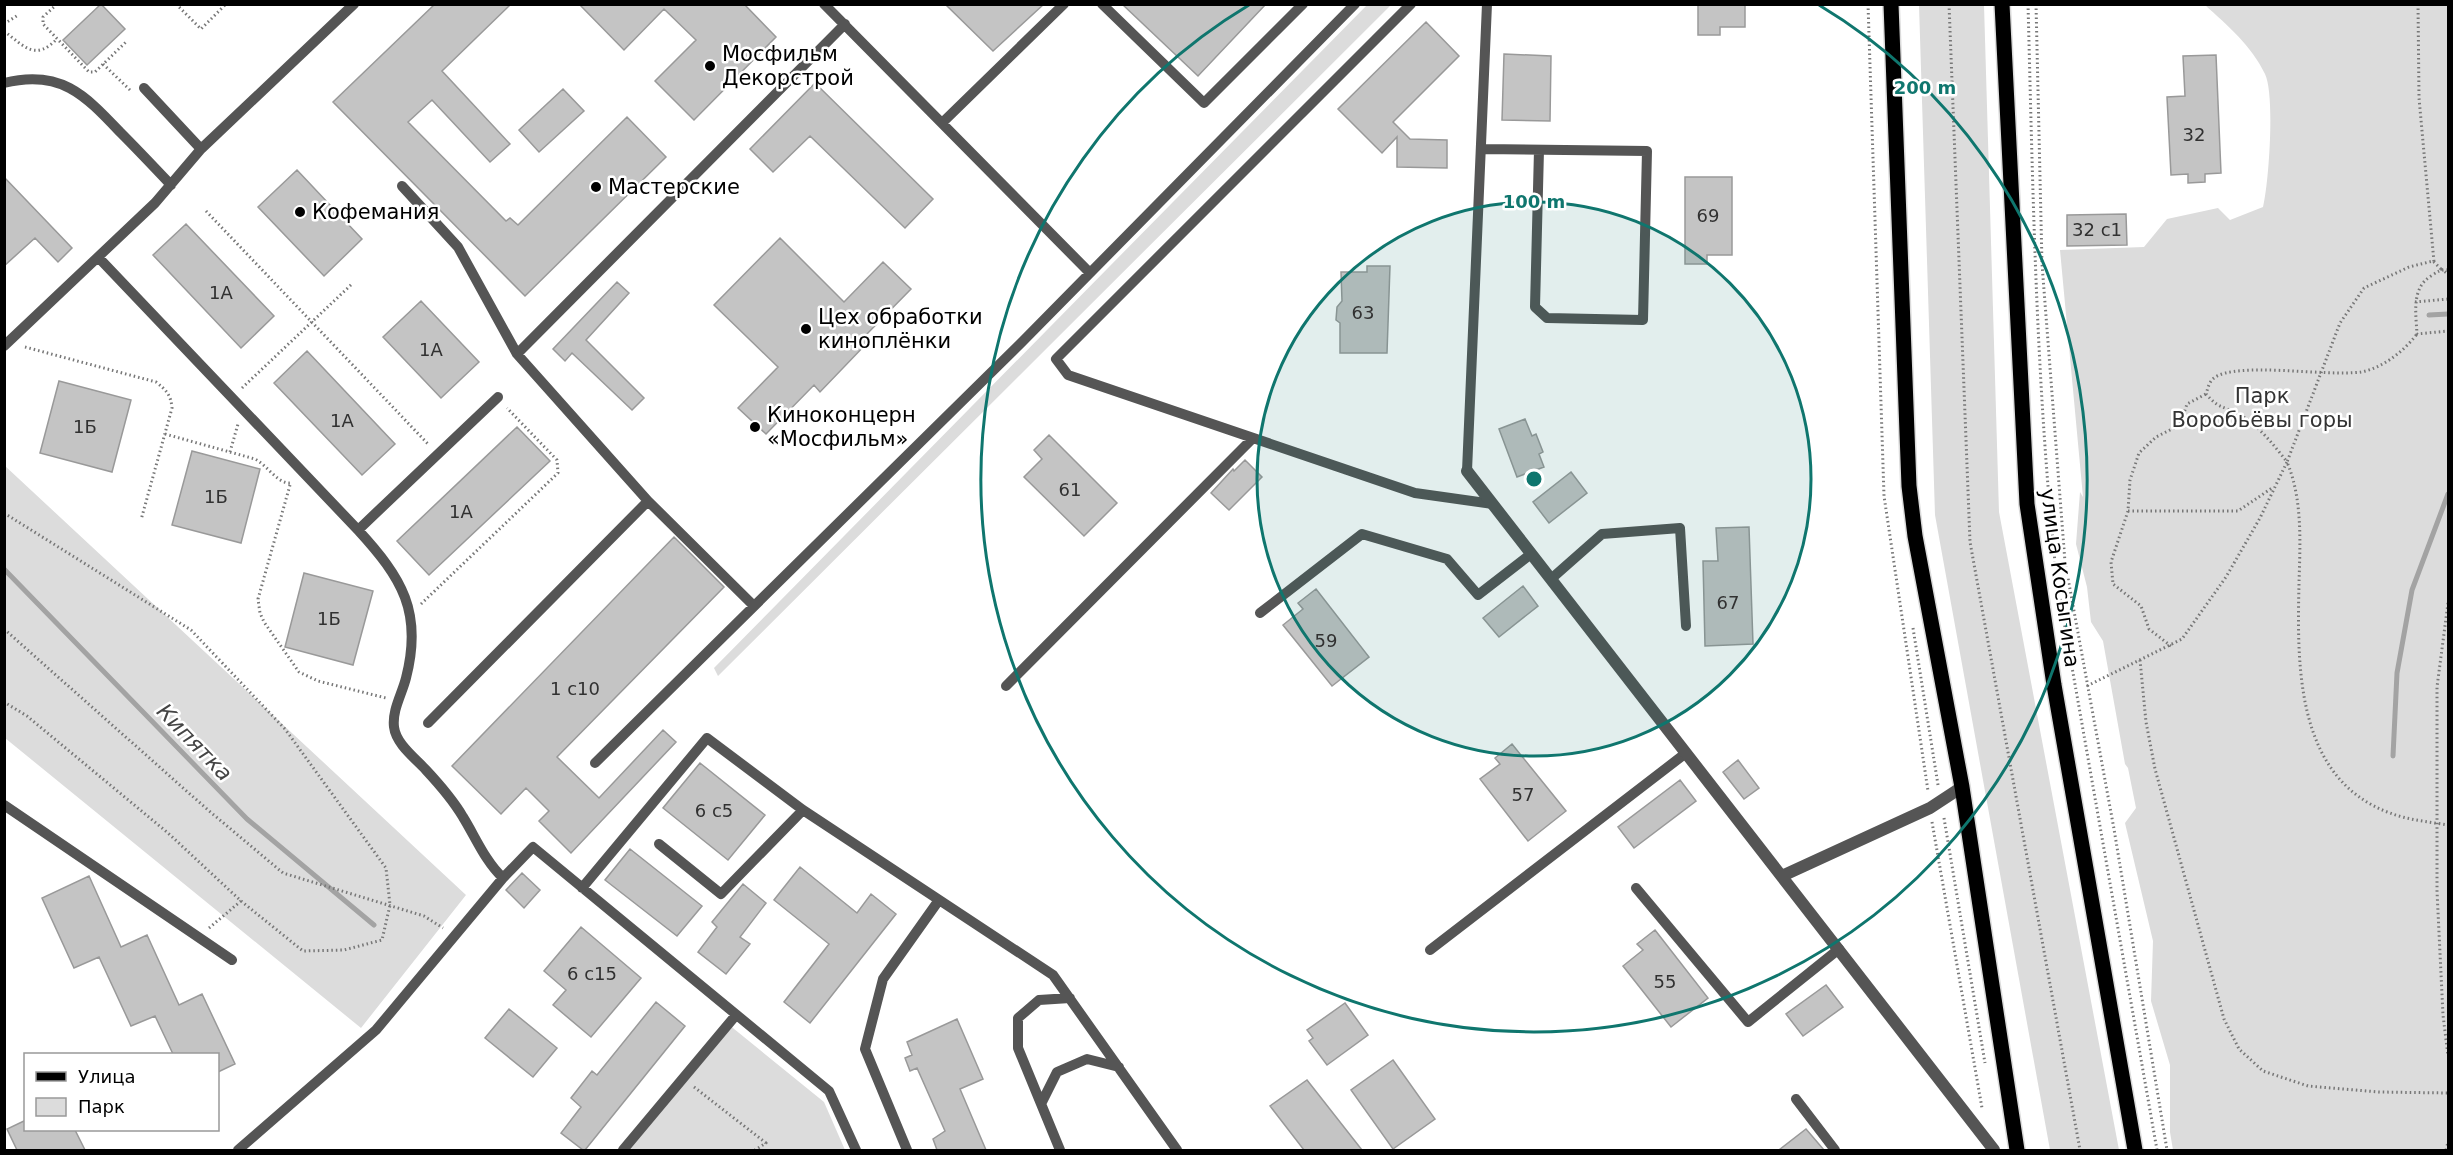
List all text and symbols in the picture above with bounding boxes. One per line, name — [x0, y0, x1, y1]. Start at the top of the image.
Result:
place label: Мосфильм Декорстрой — [722, 42, 854, 90]
marker: Мосфильм Декорстрой — [703, 59, 717, 73]
text: 200 m — [1894, 77, 1956, 98]
house number: 32 — [2183, 124, 2205, 145]
place label: Мастерские — [608, 175, 740, 199]
marker: Мастерские — [589, 180, 603, 194]
text: 100 m — [1503, 191, 1565, 212]
place label: Кофемания — [312, 200, 439, 224]
marker: Кофемания — [293, 205, 307, 219]
house number: 69 — [1697, 205, 1719, 226]
house number: 32 с1 — [2072, 219, 2122, 240]
house number: 1А — [209, 282, 234, 303]
house number: 63 — [1352, 302, 1374, 323]
place label: Цех обработки киноплёнки — [818, 305, 983, 353]
marker: Цех обработки киноплёнки — [799, 322, 813, 336]
house number: 1А — [419, 339, 444, 360]
park label: Парк Воробьёвы горы — [2171, 384, 2353, 432]
place label: Киноконцерн «Мосфильм» — [767, 403, 916, 451]
house number: 1А — [330, 410, 355, 431]
house number: 1Б — [73, 416, 97, 437]
marker: Киноконцерн «Мосфильм» — [748, 420, 762, 434]
centre of rings — [1524, 469, 1544, 489]
house number: 61 — [1059, 479, 1081, 500]
house number: 1Б — [204, 486, 228, 507]
street label: улица Косыгина — [2036, 487, 2084, 669]
house number: 1А — [449, 501, 474, 522]
house number: 67 — [1717, 592, 1739, 613]
house number: 1Б — [317, 608, 341, 629]
house number: 59 — [1315, 630, 1337, 651]
house number: 1 с10 — [550, 678, 600, 699]
water label: Кипятка — [152, 699, 237, 786]
house number: 57 — [1512, 784, 1534, 805]
house number: 6 с5 — [695, 800, 733, 821]
house number: 6 с15 — [567, 963, 617, 984]
house number: 55 — [1654, 971, 1676, 992]
legend — [24, 1053, 219, 1131]
text: Улица — [78, 1066, 135, 1087]
text: Парк — [78, 1096, 125, 1117]

